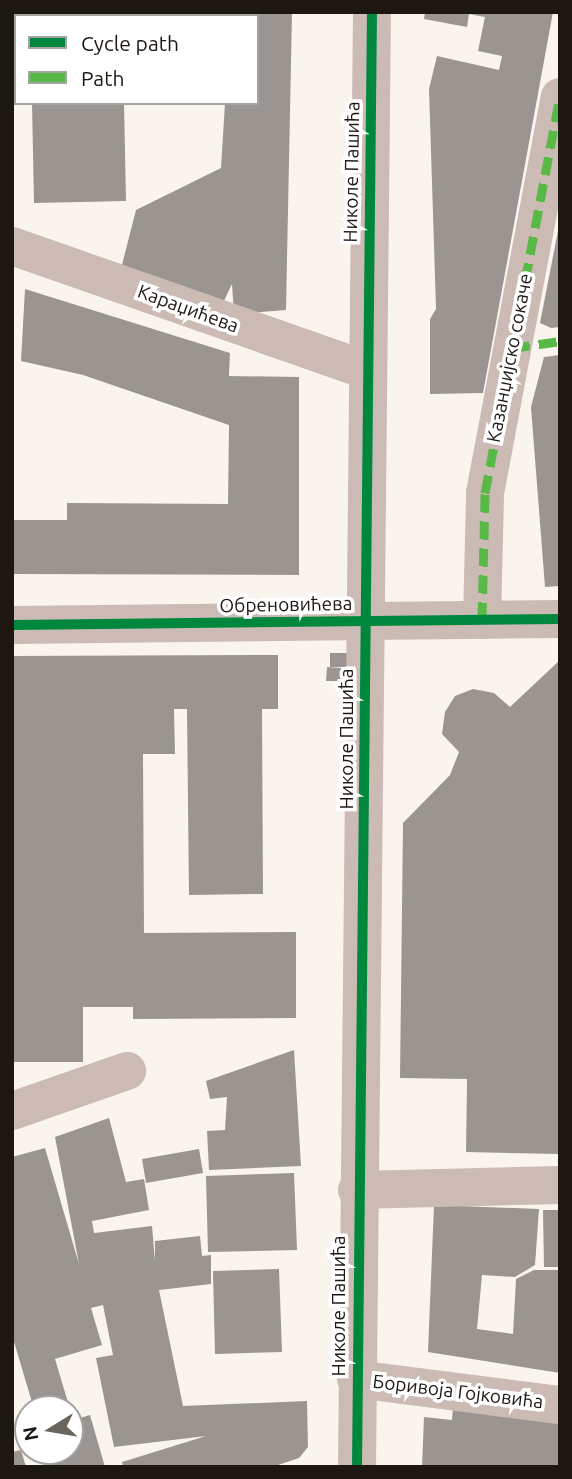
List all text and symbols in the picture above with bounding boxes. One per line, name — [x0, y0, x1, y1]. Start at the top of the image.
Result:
legend — [14, 14, 259, 105]
text: Cycle path — [81, 31, 179, 55]
text: Path — [81, 66, 124, 90]
street label: Николе Пашића — [339, 101, 365, 243]
street label: Казанџијско сокаче — [482, 272, 538, 444]
street label: Караџићева — [134, 280, 242, 338]
street label: Обреновићева — [219, 592, 353, 618]
street label: Николе Пашића — [336, 668, 358, 810]
street label: Николе Пашића — [328, 1235, 350, 1377]
street label: Боривоја Гојковића — [371, 1370, 545, 1414]
north arrow — [14, 1395, 84, 1465]
text: N — [18, 1425, 43, 1443]

